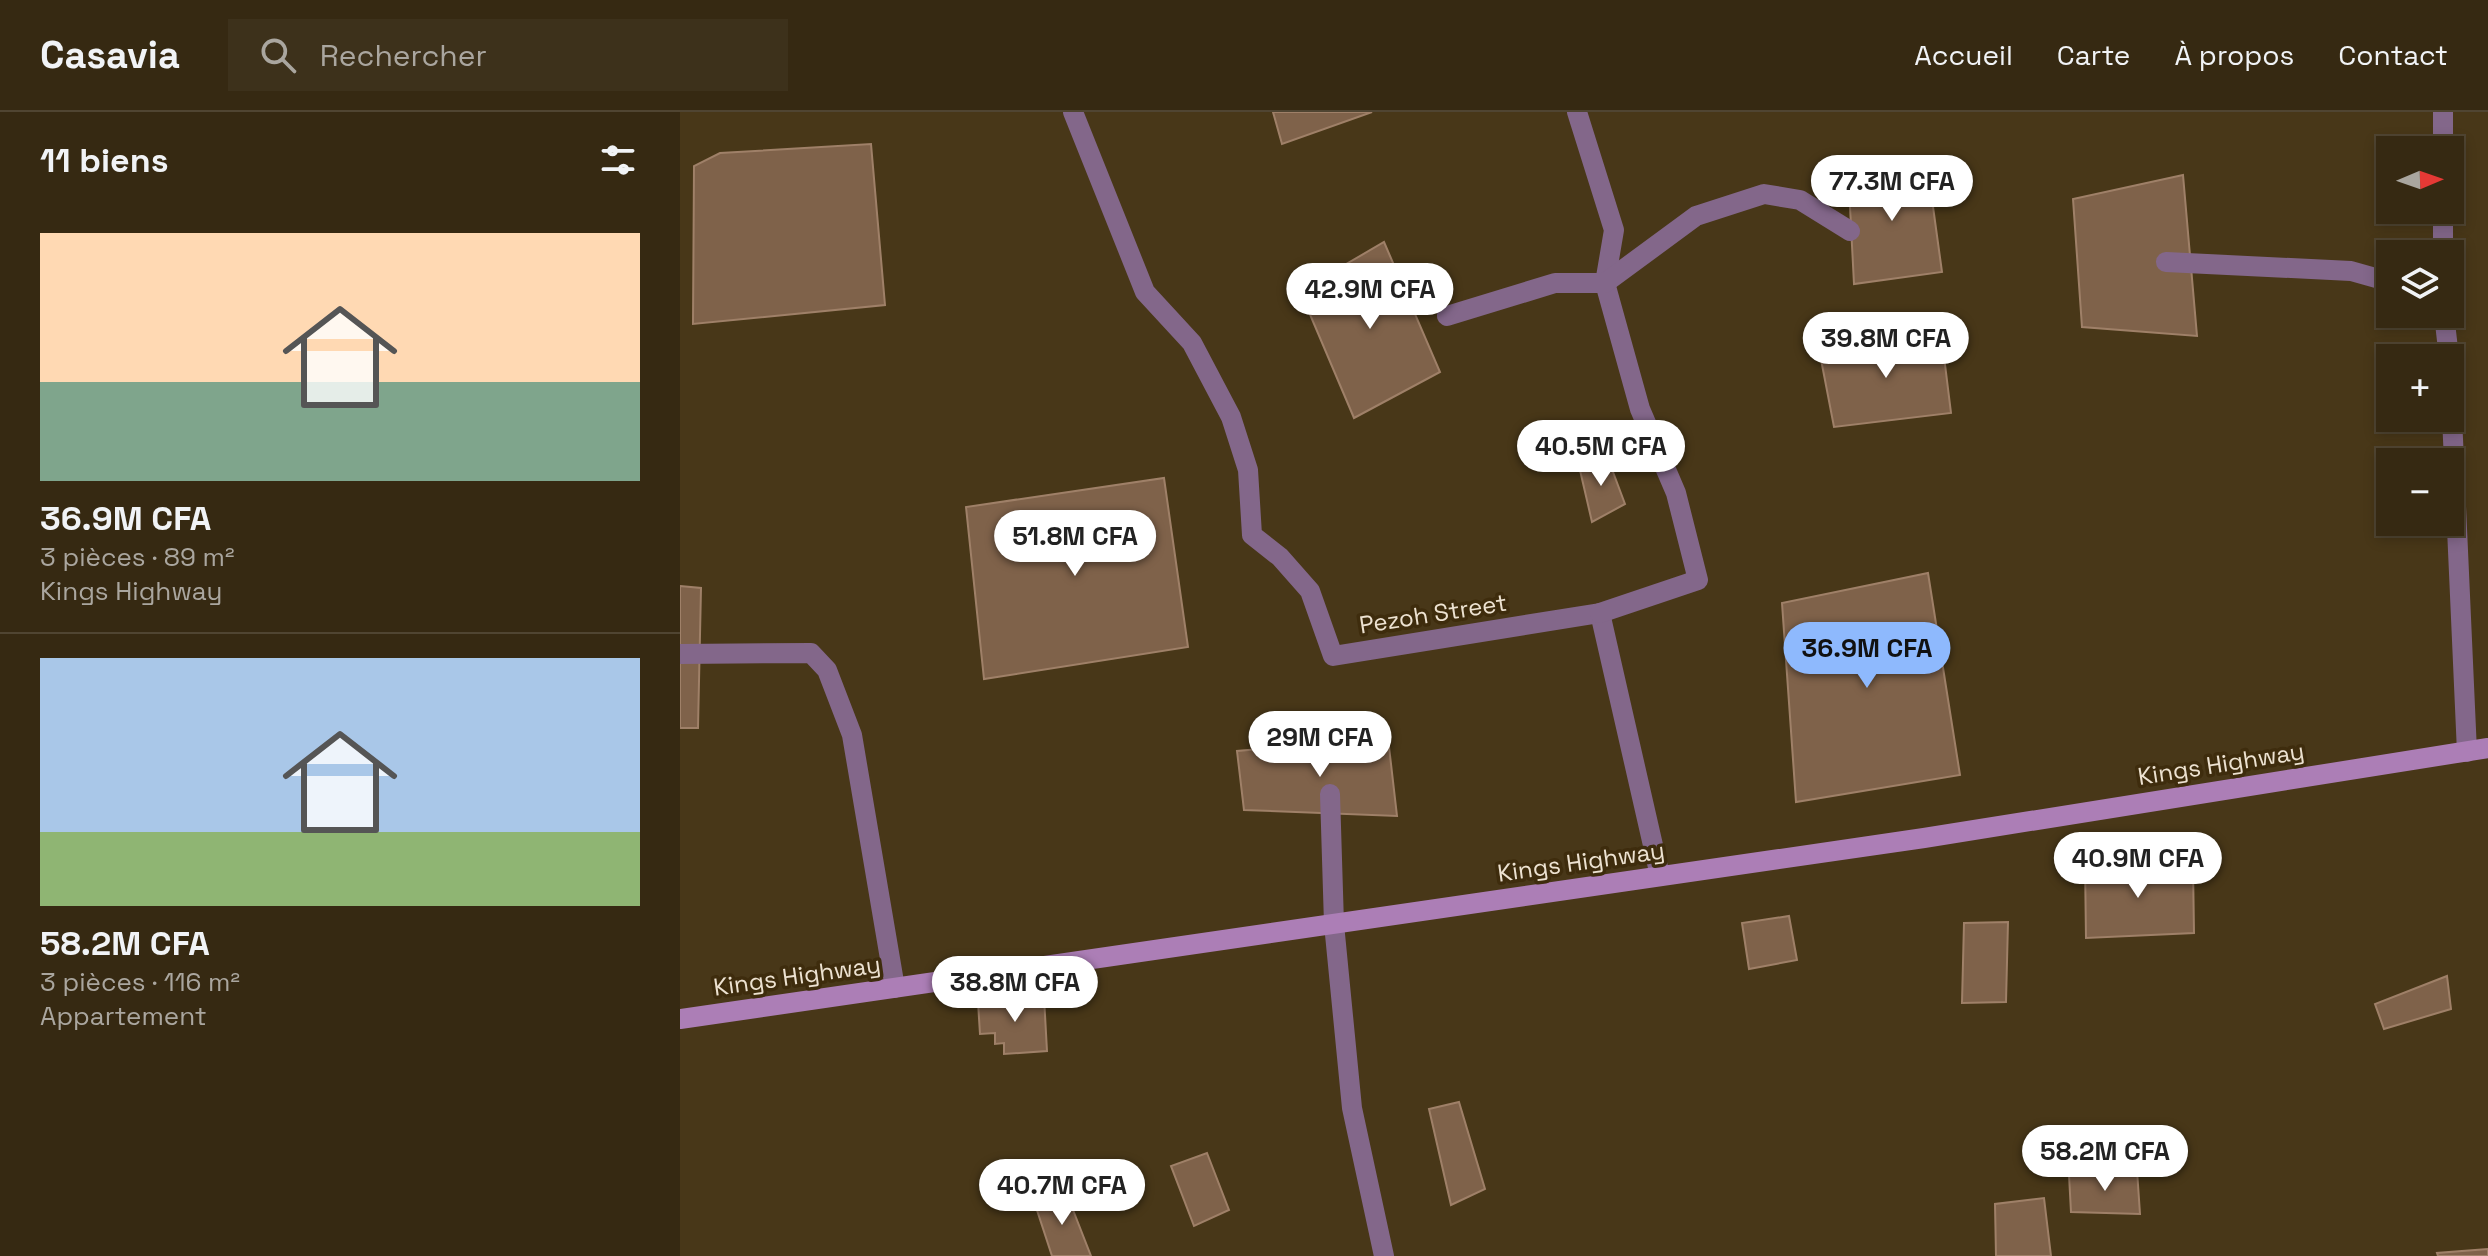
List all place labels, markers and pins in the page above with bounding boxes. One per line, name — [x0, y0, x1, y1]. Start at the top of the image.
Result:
pin: 77.3M CFA — [1800, 155, 1984, 223]
pin: 42.9M CFA — [1278, 263, 1462, 331]
pin: 39.8M CFA — [1794, 312, 1978, 380]
pin: 40.5M CFA — [1509, 420, 1693, 488]
pin: 51.8M CFA — [983, 510, 1167, 578]
pin: 36.9M CFA — [1775, 622, 1959, 690]
pin: 29M CFA — [1246, 711, 1394, 779]
pin: 40.9M CFA — [2046, 832, 2230, 900]
pin: 38.8M CFA — [923, 956, 1107, 1024]
pin: 58.2M CFA — [2013, 1125, 2197, 1193]
pin: 40.7M CFA — [970, 1159, 1154, 1227]

